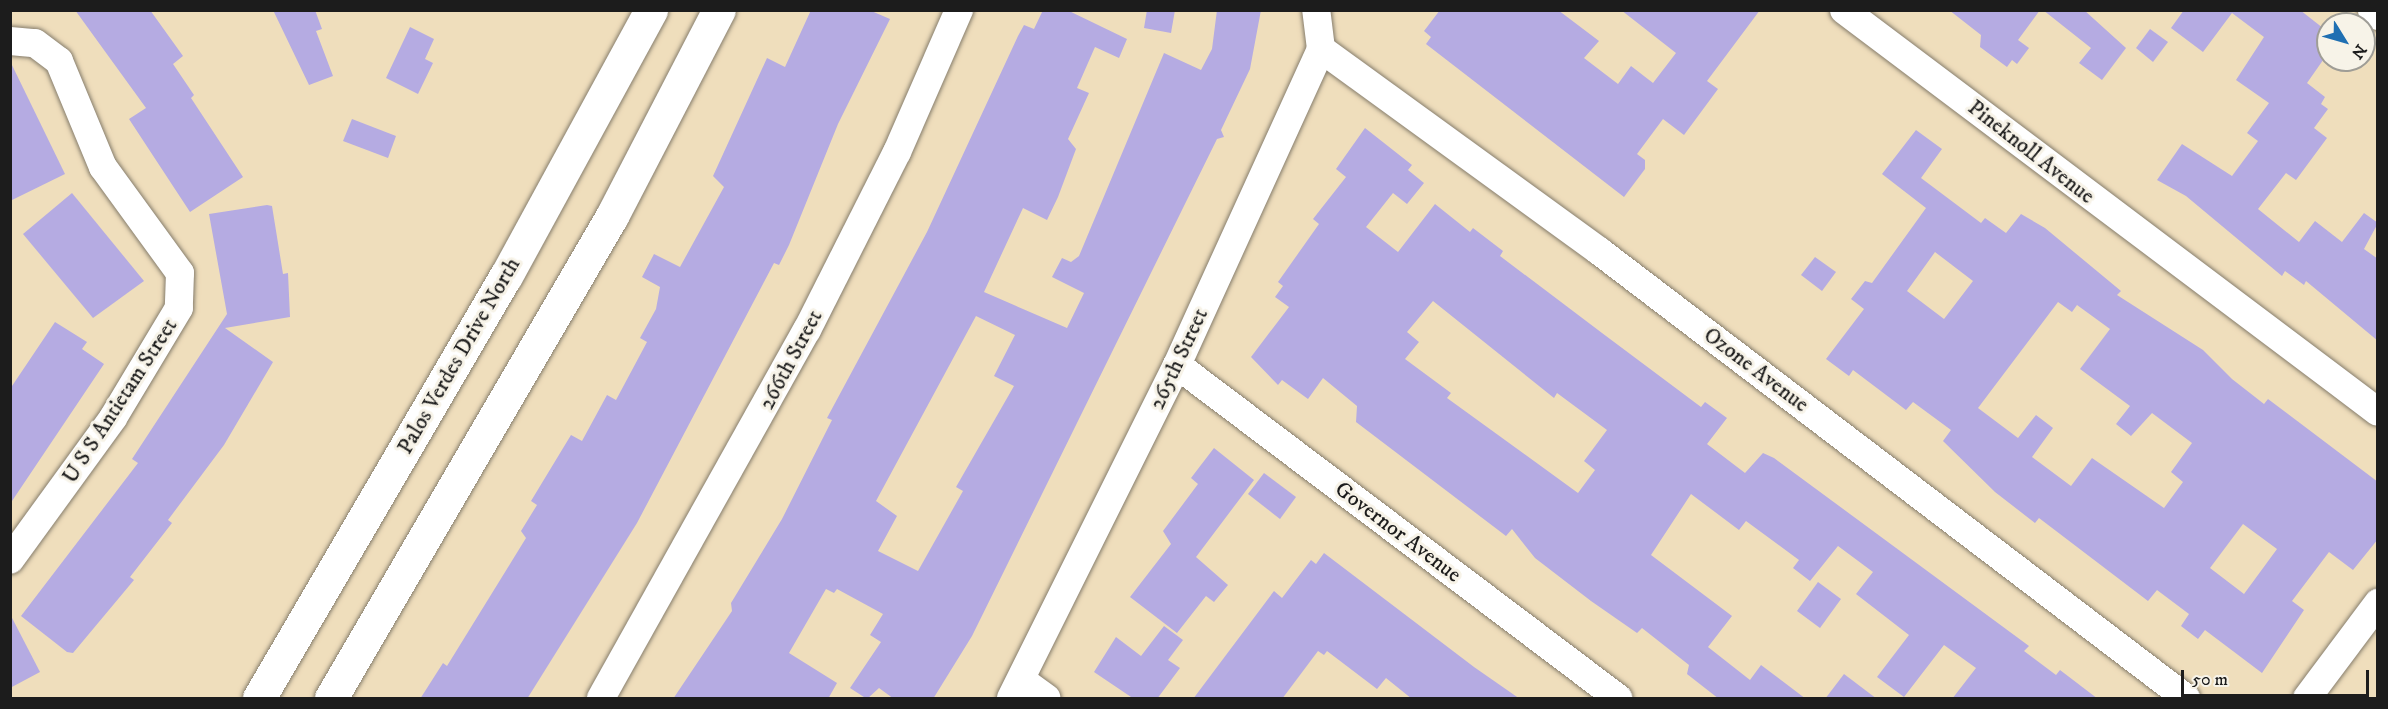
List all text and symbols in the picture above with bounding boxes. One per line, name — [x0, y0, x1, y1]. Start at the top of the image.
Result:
north arrow — [2316, 12, 2376, 72]
text: N — [2347, 40, 2371, 63]
street label: Pineknoll Avenue — [1962, 94, 2100, 210]
street label: Palos Verdes Drive North — [392, 253, 526, 459]
street label: 265th Street — [1144, 304, 1214, 414]
street label: 266th Street — [754, 306, 828, 414]
street label: U S S Antietam Street — [57, 314, 183, 488]
street label: Ozone Avenue — [1698, 322, 1814, 418]
street label: Governor Avenue — [1330, 476, 1466, 588]
scale bar — [2184, 658, 2372, 696]
text: 50 m — [2192, 669, 2228, 691]

